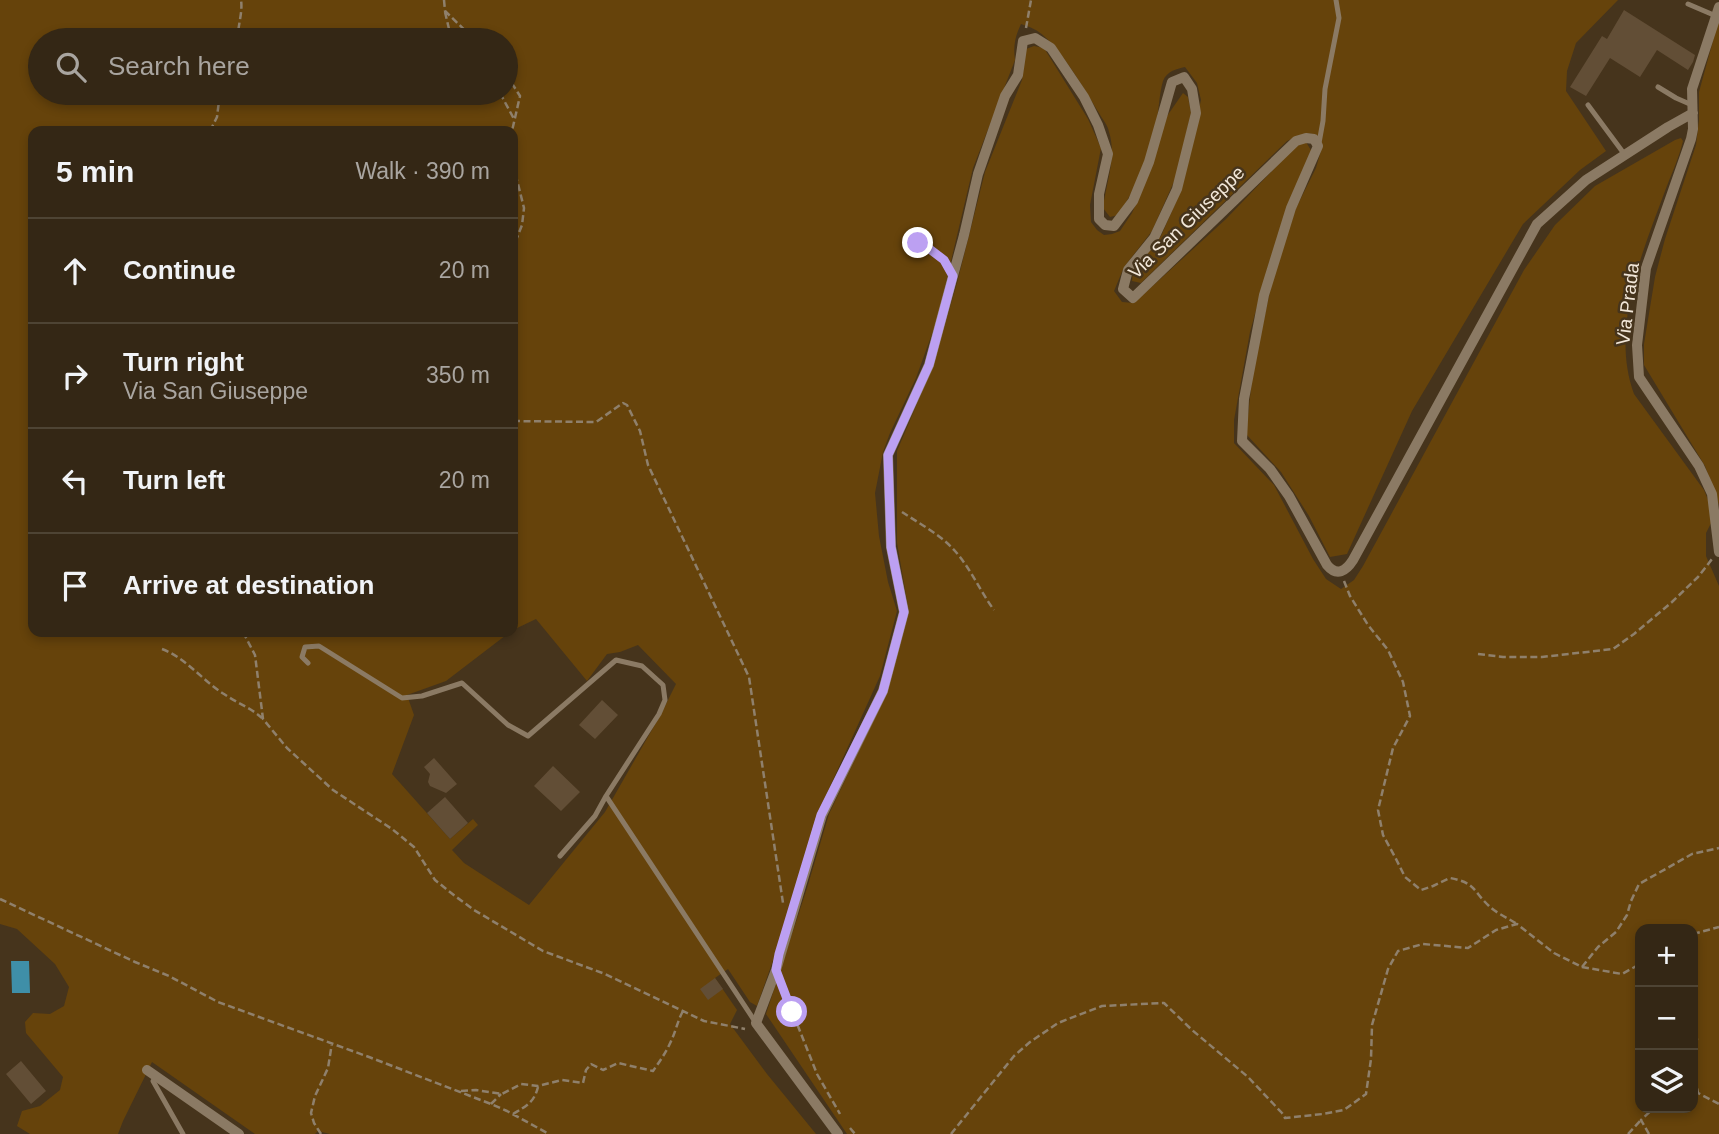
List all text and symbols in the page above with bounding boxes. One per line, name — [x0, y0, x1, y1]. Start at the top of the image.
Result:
search box — [28, 28, 518, 105]
icon: search — [52, 48, 90, 86]
text: Search here — [108, 51, 250, 81]
text: 5 min — [56, 155, 134, 188]
text: Walk · 390 m — [355, 158, 490, 184]
street label: Via San Giuseppe — [1124, 162, 1249, 283]
route end — [902, 227, 933, 258]
icon: ahead — [56, 252, 94, 290]
text: Continue — [123, 255, 236, 285]
text: 20 m — [439, 257, 490, 283]
street label: Via Prada — [1612, 261, 1643, 347]
text: Turn right — [123, 347, 244, 377]
icon: right — [56, 357, 94, 395]
text: 350 m — [426, 362, 490, 388]
text: Via San Giuseppe — [123, 378, 308, 404]
icon: left — [56, 462, 94, 500]
text: Turn left — [123, 465, 225, 495]
text: 20 m — [439, 467, 490, 493]
icon: arrive — [56, 567, 94, 605]
text: Arrive at destination — [123, 570, 374, 600]
map controls — [1635, 924, 1698, 1113]
button: + — [1635, 924, 1698, 987]
button: − — [1635, 987, 1698, 1050]
route start — [776, 996, 807, 1027]
button: layers — [1635, 1050, 1698, 1113]

